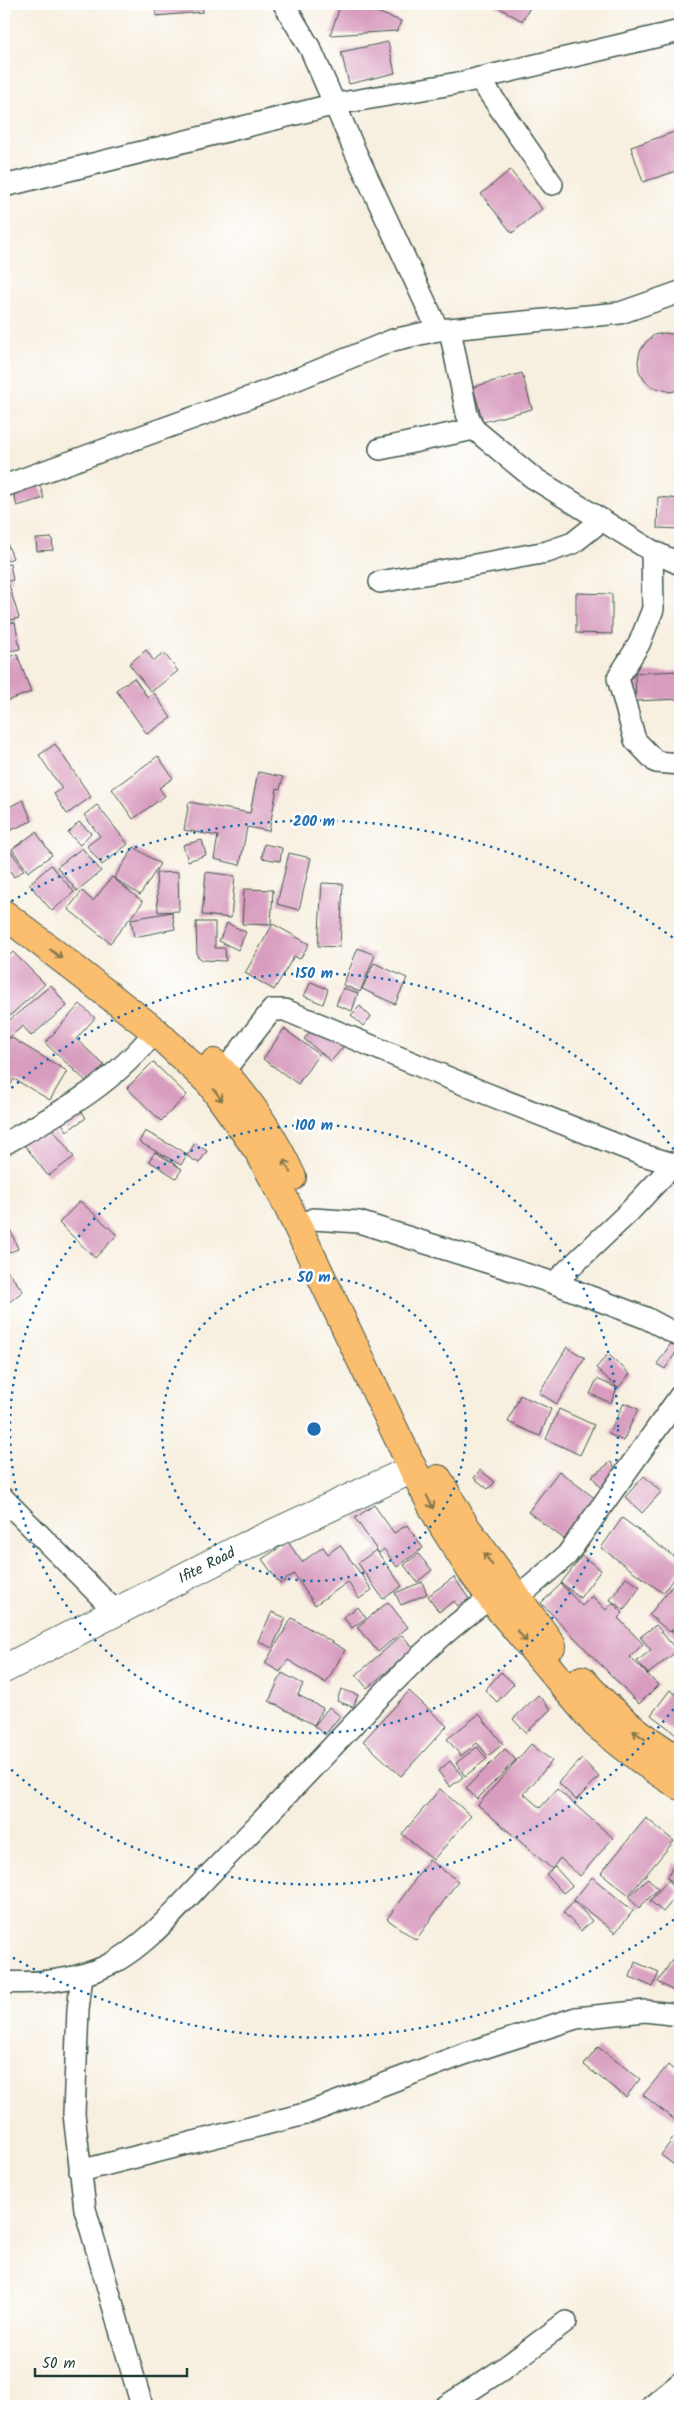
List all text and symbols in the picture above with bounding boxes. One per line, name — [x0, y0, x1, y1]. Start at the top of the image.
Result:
text: 200 m — [293, 810, 335, 834]
one-way arrow — [49, 949, 62, 960]
text: 150 m — [295, 962, 333, 986]
one-way arrow — [213, 1088, 223, 1102]
text: 100 m — [295, 1114, 333, 1138]
one-way arrow — [282, 1159, 291, 1174]
text: 50 m — [296, 1266, 331, 1290]
centre of rings — [305, 1420, 323, 1438]
one-way arrow — [426, 1494, 435, 1509]
street label: Ifite Road — [174, 1541, 240, 1591]
one-way arrow — [483, 1552, 493, 1566]
one-way arrow — [516, 1629, 527, 1642]
one-way arrow — [633, 1729, 647, 1740]
scale bar — [35, 2345, 188, 2377]
text: 50 m — [42, 2352, 76, 2376]

